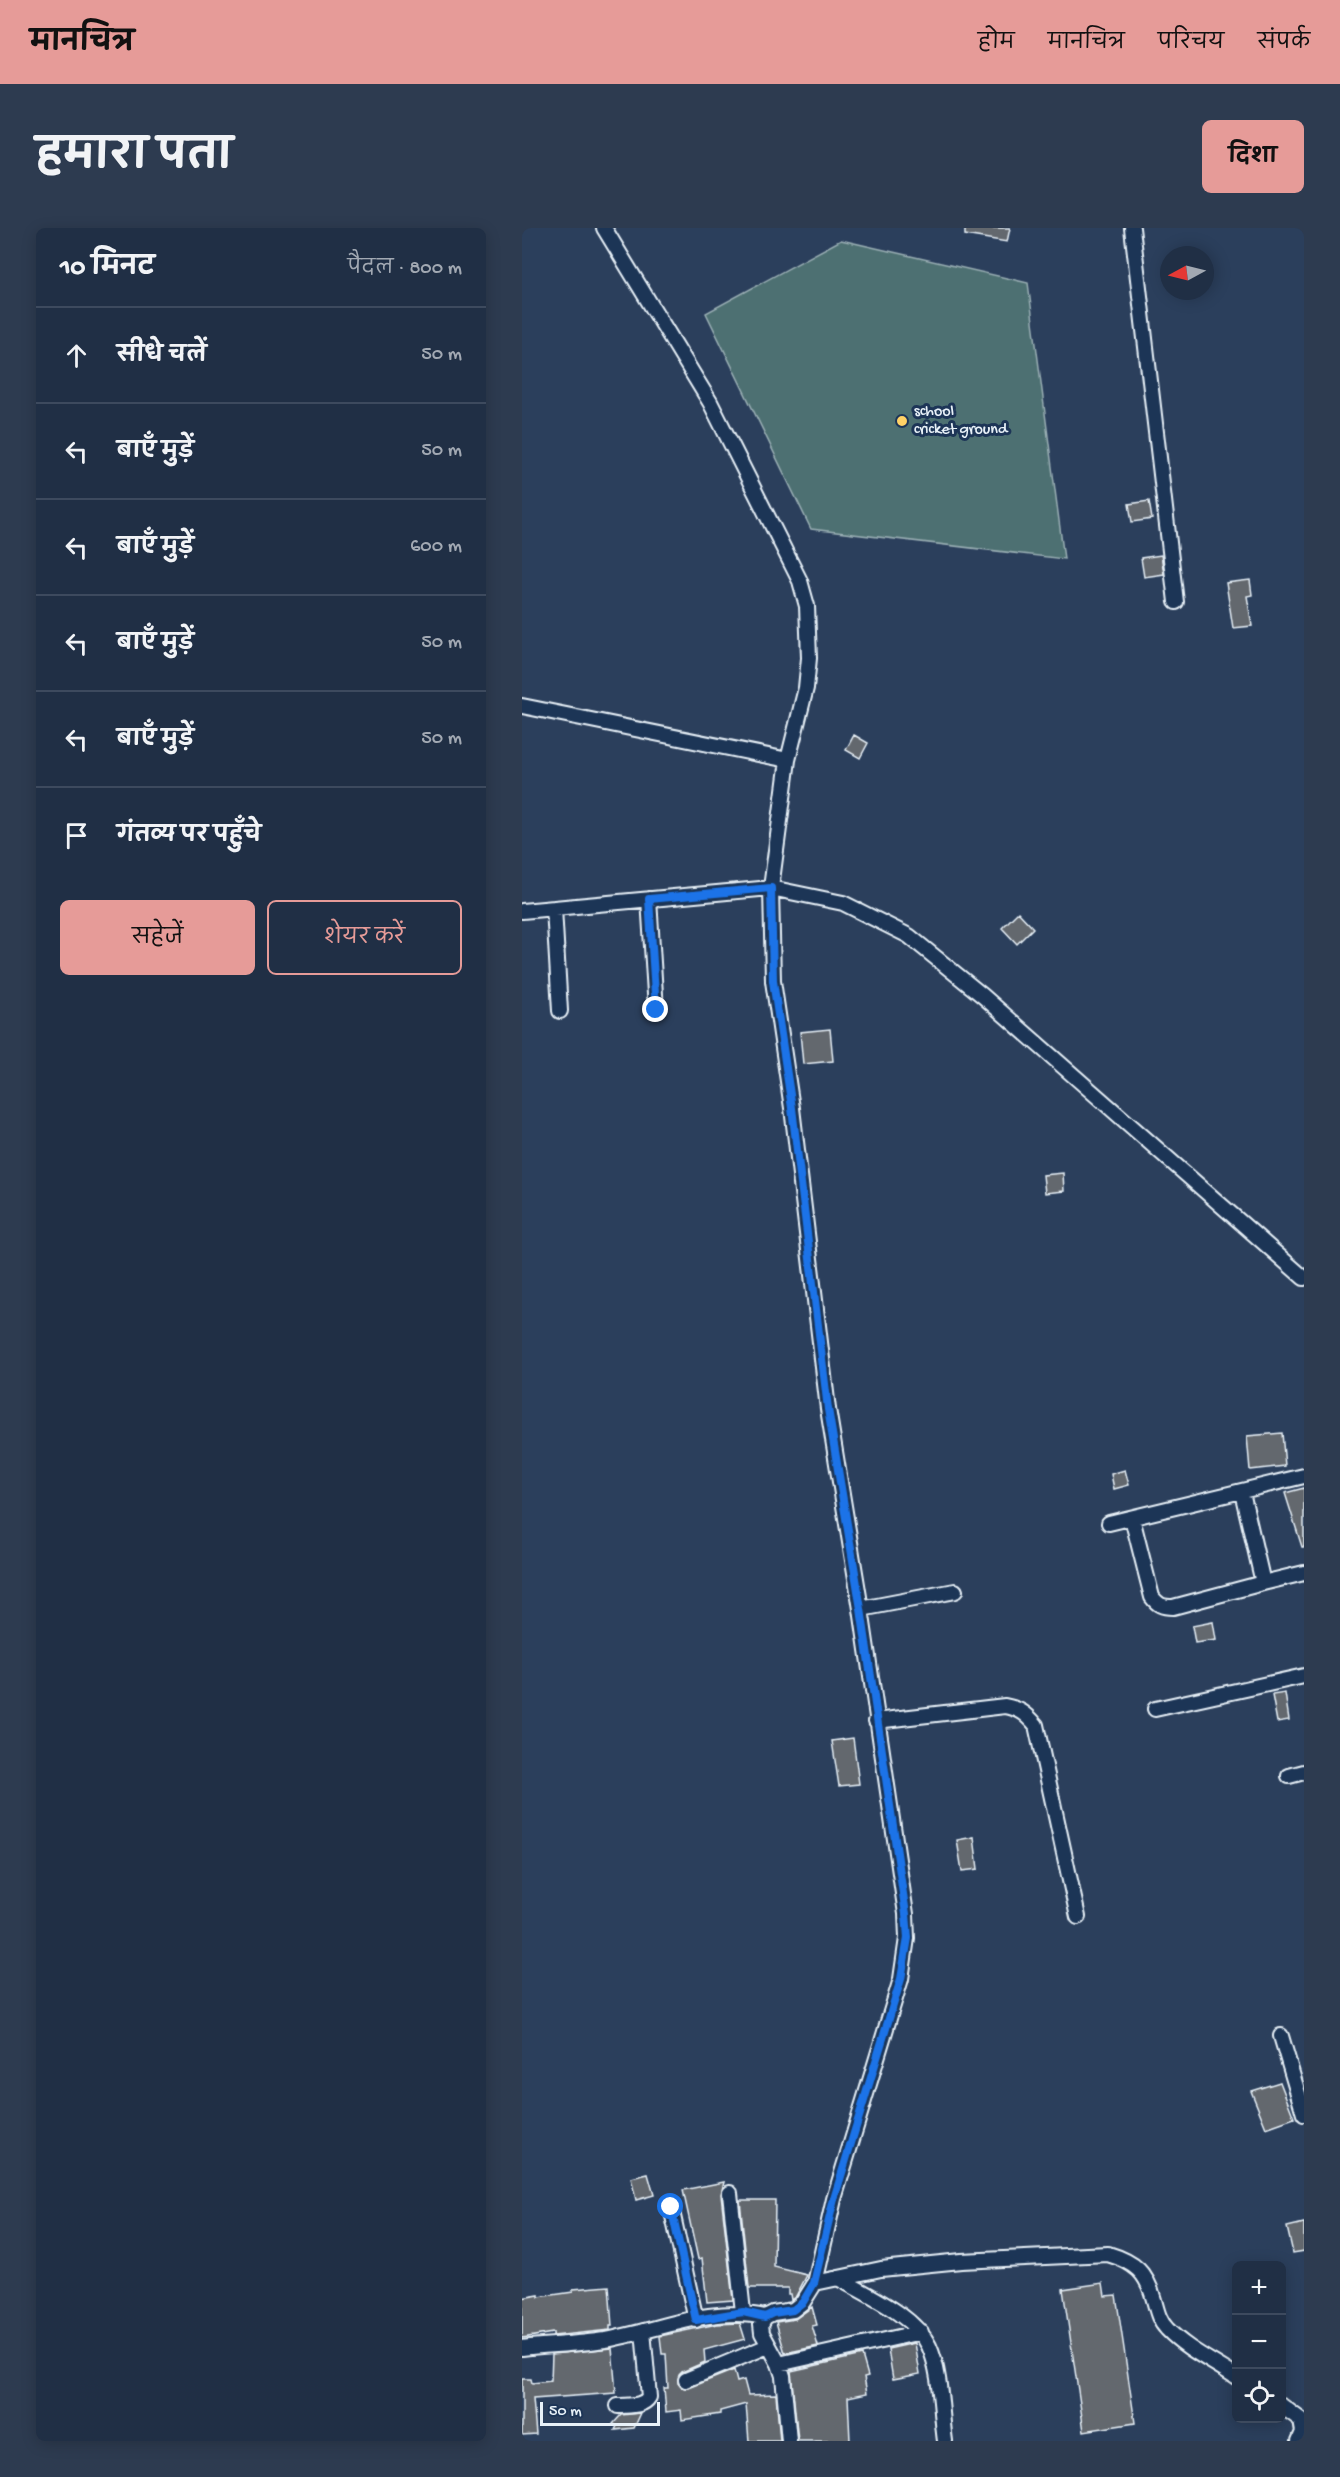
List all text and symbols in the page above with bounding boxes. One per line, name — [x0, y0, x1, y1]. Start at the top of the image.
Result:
text: मानचित्र — [30, 28, 134, 61]
text: होम — [978, 32, 1015, 57]
text: मानचित्र — [1048, 32, 1125, 57]
text: परिचय — [1158, 32, 1224, 57]
text: संपर्क — [1257, 32, 1310, 57]
button: दिशा — [1202, 120, 1304, 193]
text: हमारा पता — [36, 135, 233, 184]
north arrow — [1160, 246, 1214, 300]
text: 10 मिनट — [60, 254, 155, 285]
text: पैदल · 800 m — [347, 258, 462, 281]
icon: ahead — [60, 339, 93, 372]
text: सीधे चलें — [117, 344, 207, 370]
text: 50 m — [421, 344, 462, 367]
place label: school cricket ground — [914, 403, 1009, 440]
marker: school cricket ground — [895, 414, 909, 428]
icon: left — [60, 435, 93, 468]
text: बाएँ मुड़ें — [117, 440, 194, 466]
text: 50 m — [421, 440, 462, 463]
icon: left — [60, 531, 93, 564]
text: बाएँ मुड़ें — [117, 536, 194, 562]
text: 600 m — [410, 536, 462, 559]
icon: left — [60, 627, 93, 660]
text: बाएँ मुड़ें — [117, 632, 194, 658]
text: 50 m — [421, 632, 462, 655]
icon: left — [60, 723, 93, 756]
text: बाएँ मुड़ें — [117, 728, 194, 754]
text: 50 m — [421, 728, 462, 751]
icon: arrive — [60, 819, 93, 852]
text: गंतव्य पर पहुँचे — [117, 824, 261, 850]
button: सहेजें — [60, 900, 255, 975]
button: शेयर करें — [267, 900, 462, 975]
route end — [642, 996, 668, 1022]
route start — [657, 2193, 683, 2219]
map controls — [1232, 2261, 1286, 2423]
button: + — [1232, 2261, 1286, 2315]
button: − — [1232, 2315, 1286, 2369]
button: locate — [1232, 2369, 1286, 2423]
scale bar — [540, 2399, 660, 2426]
text: 50 m — [549, 2403, 582, 2422]

